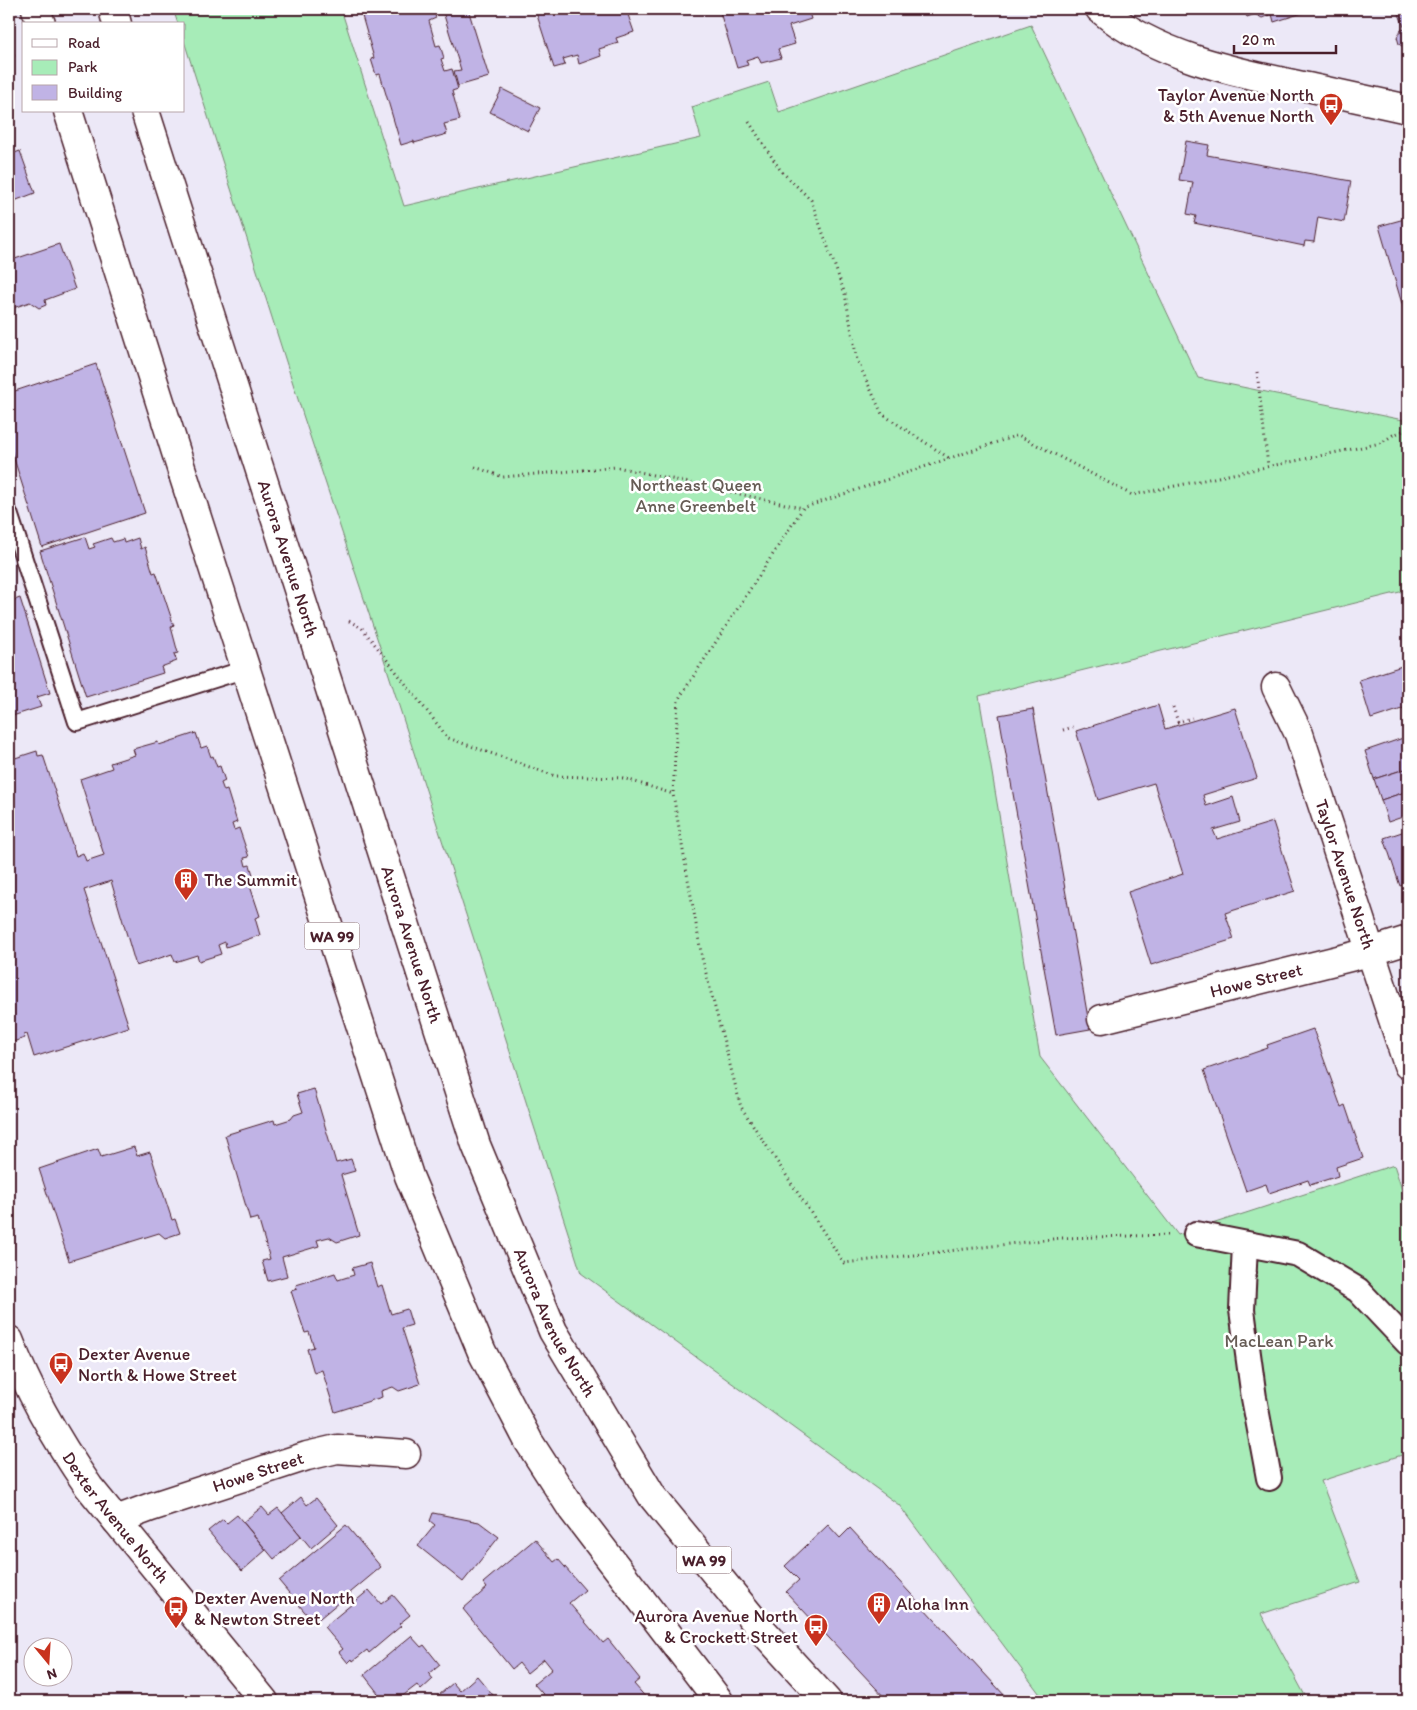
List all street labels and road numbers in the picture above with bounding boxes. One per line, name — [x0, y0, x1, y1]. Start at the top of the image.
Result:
street label: Aurora Avenue North — [253, 477, 324, 640]
street label: Taylor Avenue North — [1310, 797, 1380, 952]
street label: Aurora Avenue North — [376, 863, 447, 1026]
road number: WA 99 — [304, 922, 360, 949]
street label: Howe Street — [1208, 958, 1305, 1003]
street label: Aurora Avenue North — [509, 1245, 601, 1401]
street label: Howe Street — [210, 1447, 307, 1497]
street label: Dexter Avenue North — [57, 1448, 174, 1587]
road number: WA 99 — [676, 1546, 732, 1574]

